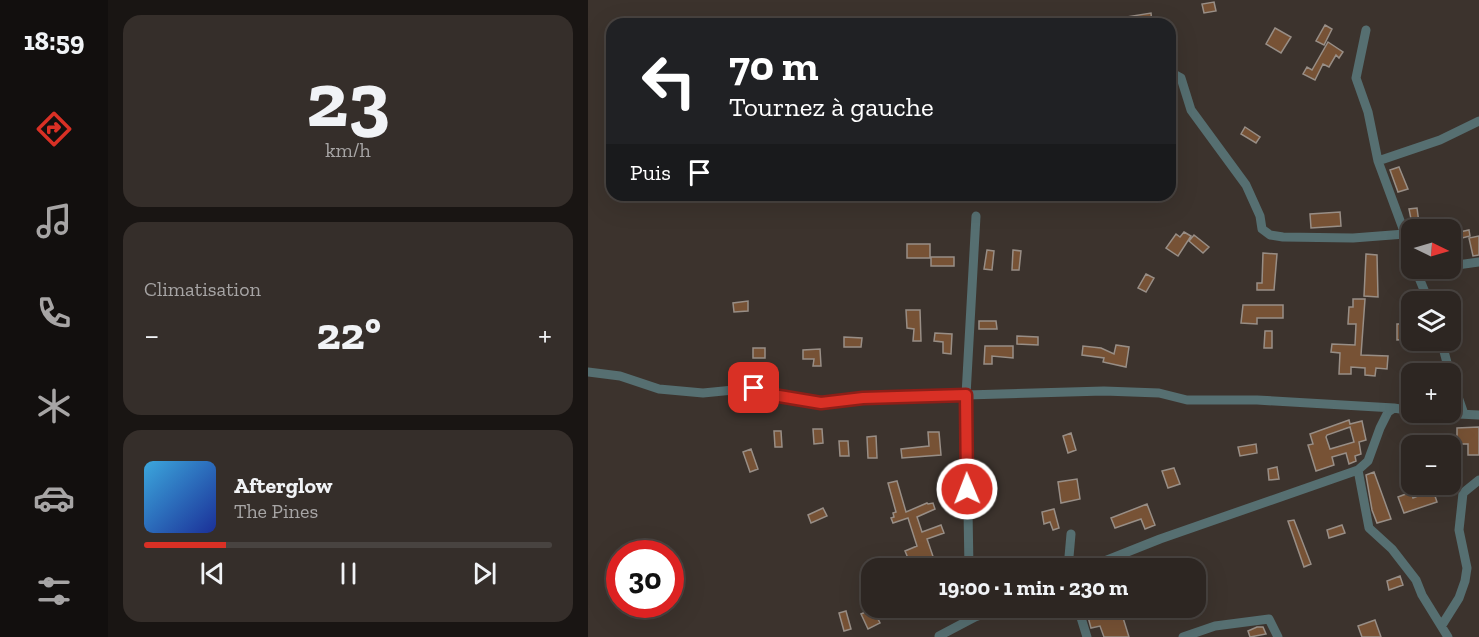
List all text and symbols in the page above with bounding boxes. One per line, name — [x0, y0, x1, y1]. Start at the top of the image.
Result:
text: 18:59 — [24, 25, 84, 57]
text: 70 m — [729, 40, 819, 91]
icon: left — [630, 42, 708, 120]
text: 23 — [306, 52, 390, 146]
text: Tournez à gauche — [729, 91, 934, 123]
icon: directions — [33, 108, 75, 150]
text: km/h — [325, 138, 371, 162]
icon: arrive — [683, 156, 716, 189]
text: Puis — [630, 159, 671, 186]
icon: music — [33, 200, 75, 242]
north arrow — [1401, 219, 1461, 279]
map controls — [1401, 219, 1461, 495]
text: Climatisation — [144, 277, 261, 301]
button: layers — [1401, 291, 1461, 351]
icon: phone — [33, 292, 75, 334]
text: 22° — [316, 307, 381, 361]
text: − — [144, 315, 159, 354]
text: + — [538, 315, 552, 354]
pin — [728, 362, 779, 413]
button: + — [1401, 363, 1461, 423]
icon: arrive — [737, 371, 770, 404]
icon: climate — [33, 385, 75, 427]
button: − — [1401, 435, 1461, 495]
position arrow — [935, 457, 999, 521]
text: Afterglow — [234, 472, 332, 499]
icon: car — [33, 477, 75, 519]
text: The Pines — [234, 499, 318, 523]
speed limit sign: 30 — [606, 540, 684, 618]
icon: previous — [196, 557, 229, 590]
icon: pause — [332, 557, 365, 590]
icon: next — [468, 557, 501, 590]
icon: filters — [33, 570, 75, 612]
text: 19:00 · 1 min · 230 m — [939, 574, 1128, 601]

